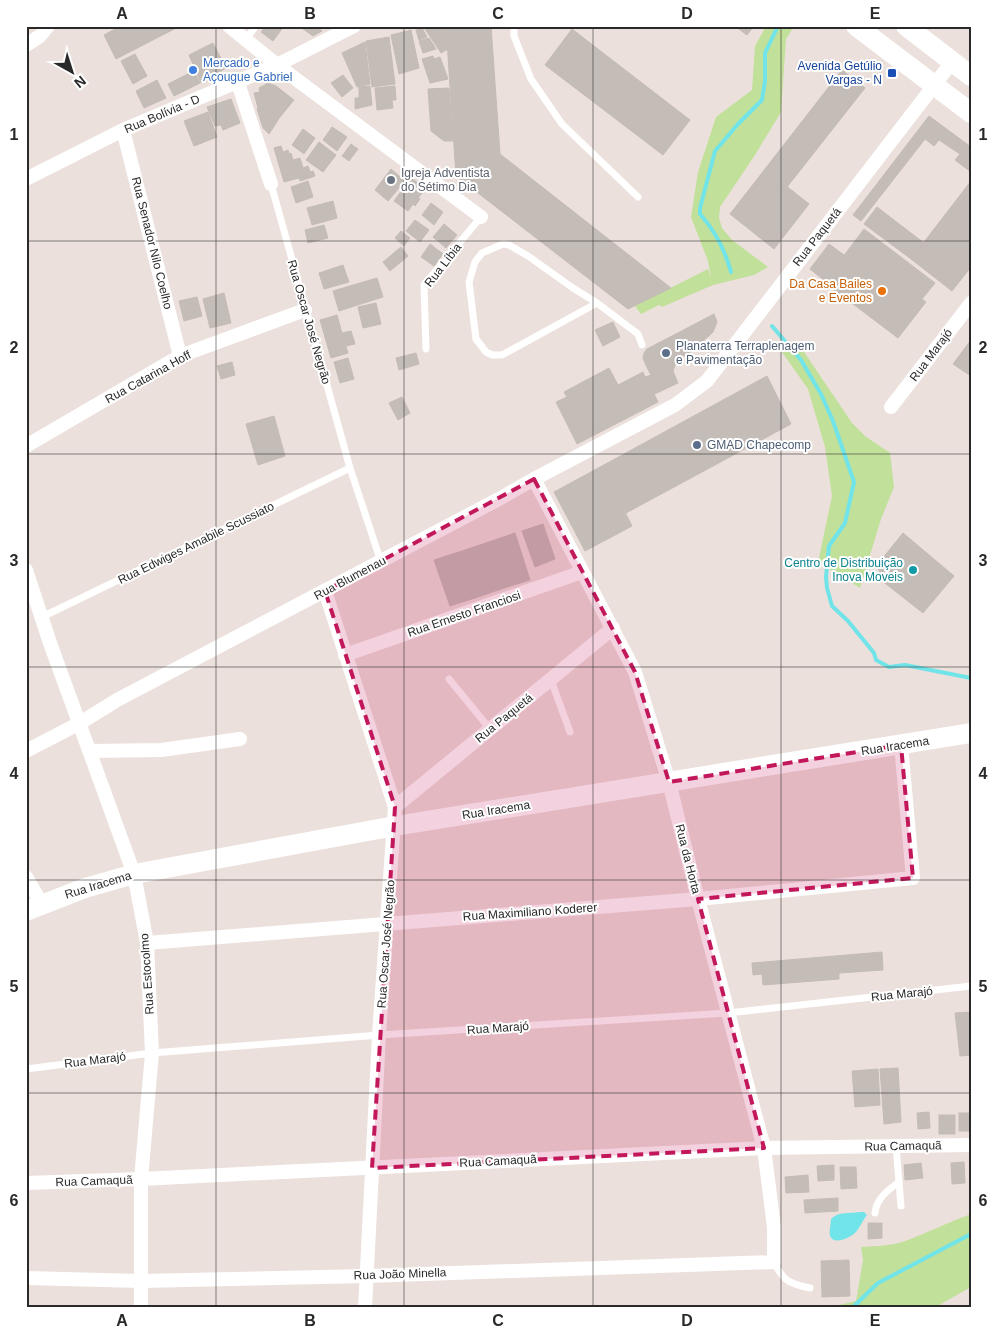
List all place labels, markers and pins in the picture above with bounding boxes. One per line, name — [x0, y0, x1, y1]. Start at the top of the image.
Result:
place label: Mercado e Açougue Gabriel — [203, 56, 292, 84]
place label: Avenida Getúlio Vargas - N — [797, 59, 882, 87]
marker: Mercado e Açougue Gabriel — [187, 64, 199, 76]
marker: Avenida Getúlio Vargas - N — [886, 67, 898, 79]
place label: Igreja Adventista do Sétimo Dia — [401, 166, 490, 194]
marker: Igreja Adventista do Sétimo Dia — [385, 174, 397, 186]
place label: Da Casa Bailes e Eventos — [789, 277, 872, 305]
marker: Da Casa Bailes e Eventos — [876, 285, 888, 297]
place label: Planaterra Terraplenagem e Pavimentação — [676, 339, 815, 367]
marker: Planaterra Terraplenagem e Pavimentação — [660, 347, 672, 359]
place label: GMAD Chapecomp — [707, 438, 811, 452]
marker: GMAD Chapecomp — [691, 439, 703, 451]
place label: Centro de Distribuição Inova Moveis — [784, 556, 903, 584]
marker: Centro de Distribuição Inova Moveis — [907, 564, 919, 576]

